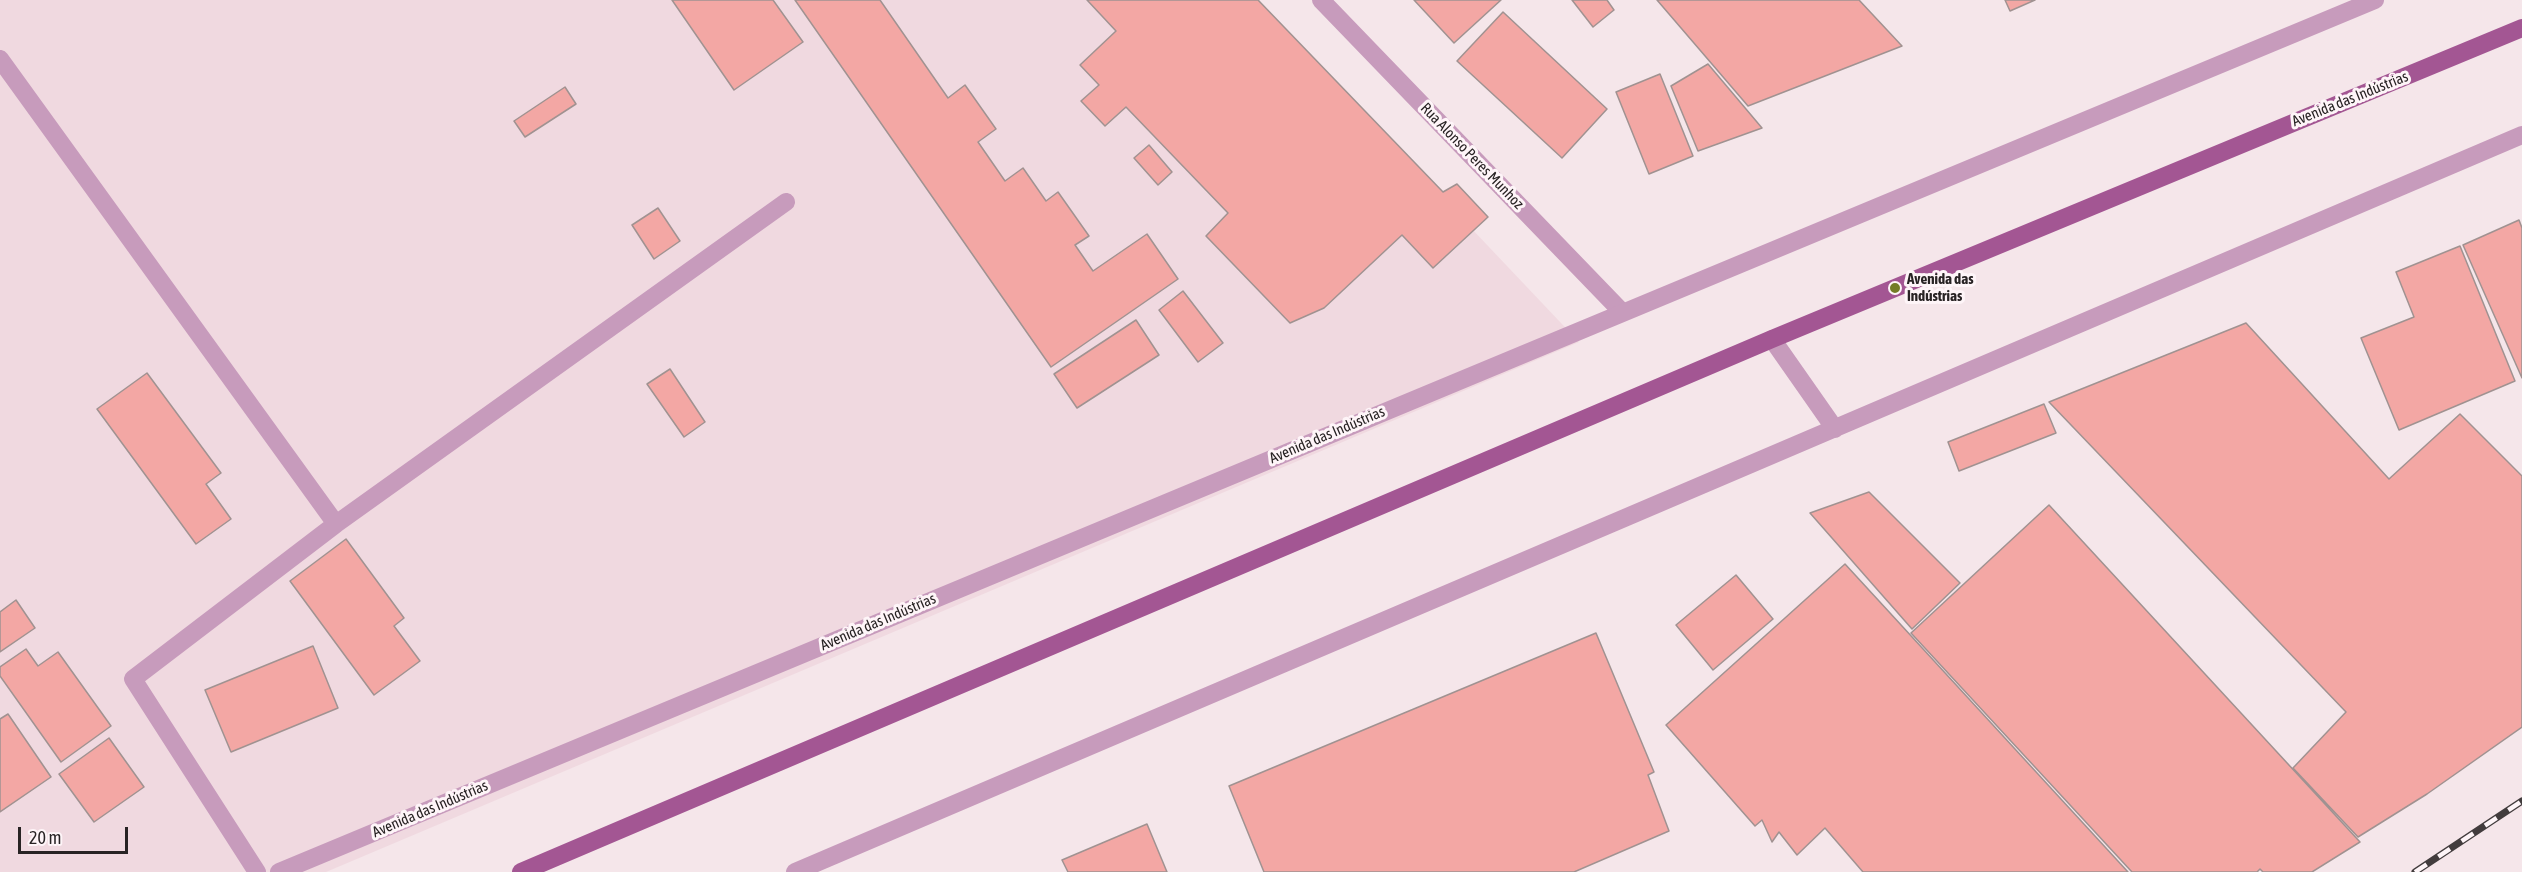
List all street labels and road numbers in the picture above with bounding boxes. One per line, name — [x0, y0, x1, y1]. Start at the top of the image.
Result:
street label: Avenida das Indústrias — [2289, 67, 2411, 131]
street label: Rua Alonso Peres Munhoz — [1417, 99, 1527, 213]
street label: Avenida das Indústrias — [1267, 403, 1387, 467]
street label: Avenida das Indústrias — [818, 590, 938, 654]
street label: Avenida das Indústrias — [370, 777, 490, 841]

